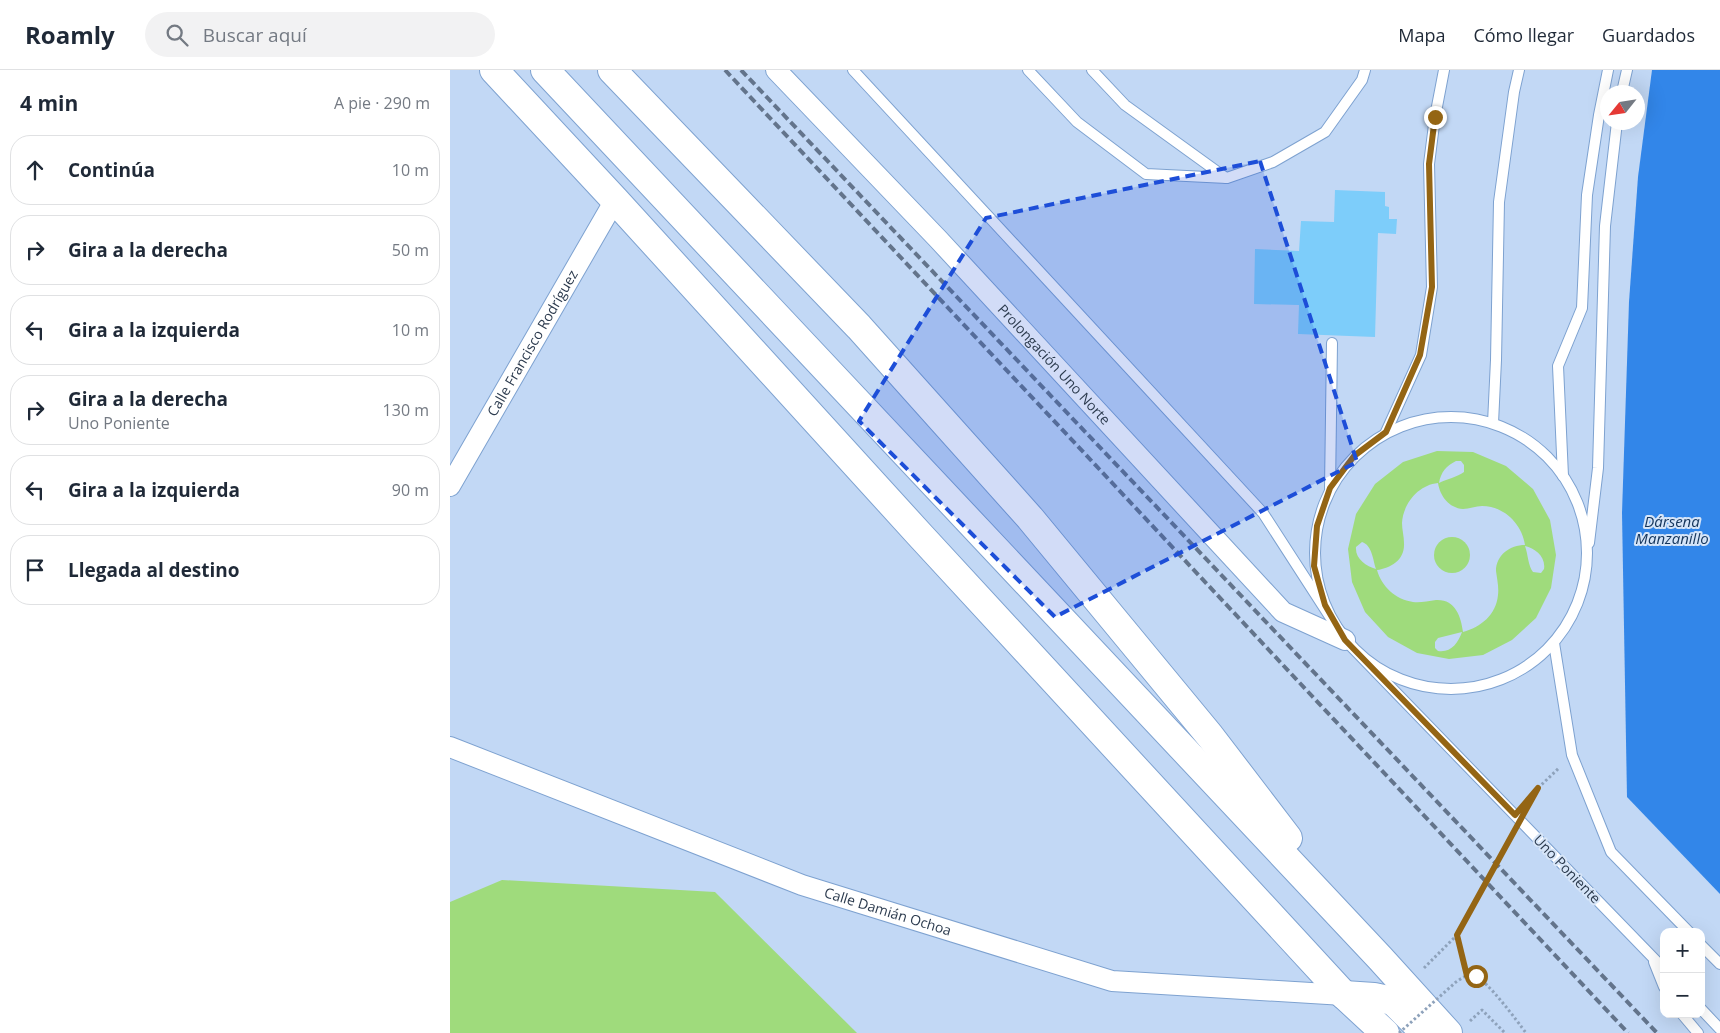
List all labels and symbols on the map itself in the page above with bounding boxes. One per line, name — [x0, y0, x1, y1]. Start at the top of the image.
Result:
north arrow — [1600, 85, 1645, 130]
route end — [1424, 106, 1447, 129]
street label: Calle Francisco Rodríguez — [482, 266, 582, 419]
street label: Prolongación Uno Norte — [994, 300, 1115, 429]
water label: Dársena Manzanillo — [1635, 511, 1709, 548]
street label: Uno Poniente — [1530, 830, 1605, 907]
street label: Calle Damián Ochoa — [822, 883, 954, 940]
route start — [1465, 965, 1488, 988]

